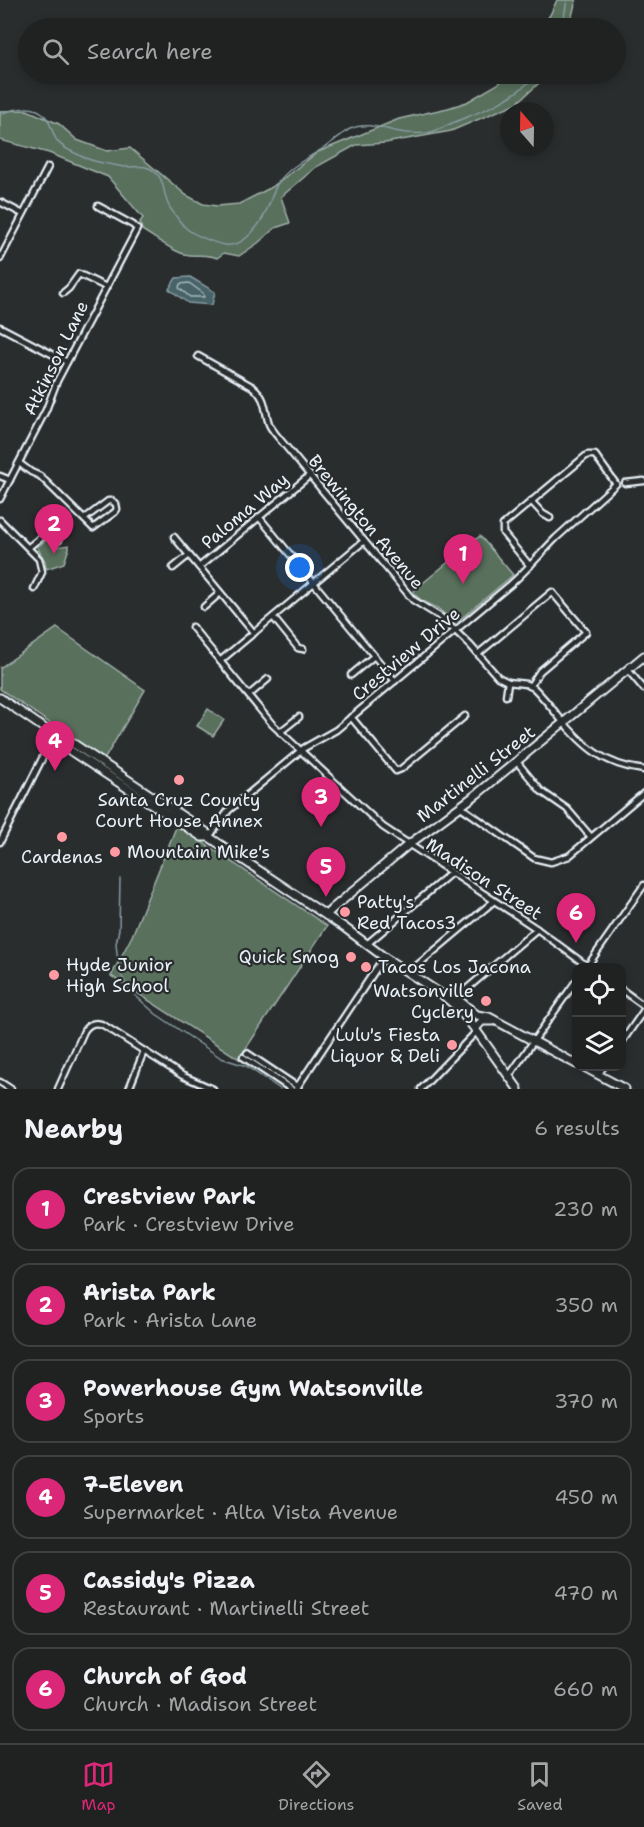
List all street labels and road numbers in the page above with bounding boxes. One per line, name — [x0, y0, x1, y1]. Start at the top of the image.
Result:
street label: Atkinson Lane — [18, 297, 94, 419]
street label: Brewington Avenue — [303, 450, 429, 594]
street label: Paloma Way — [196, 467, 294, 555]
street label: Crestview Drive — [347, 602, 465, 706]
street label: Martinelli Street — [412, 720, 540, 828]
street label: Madison Street — [421, 832, 547, 926]

